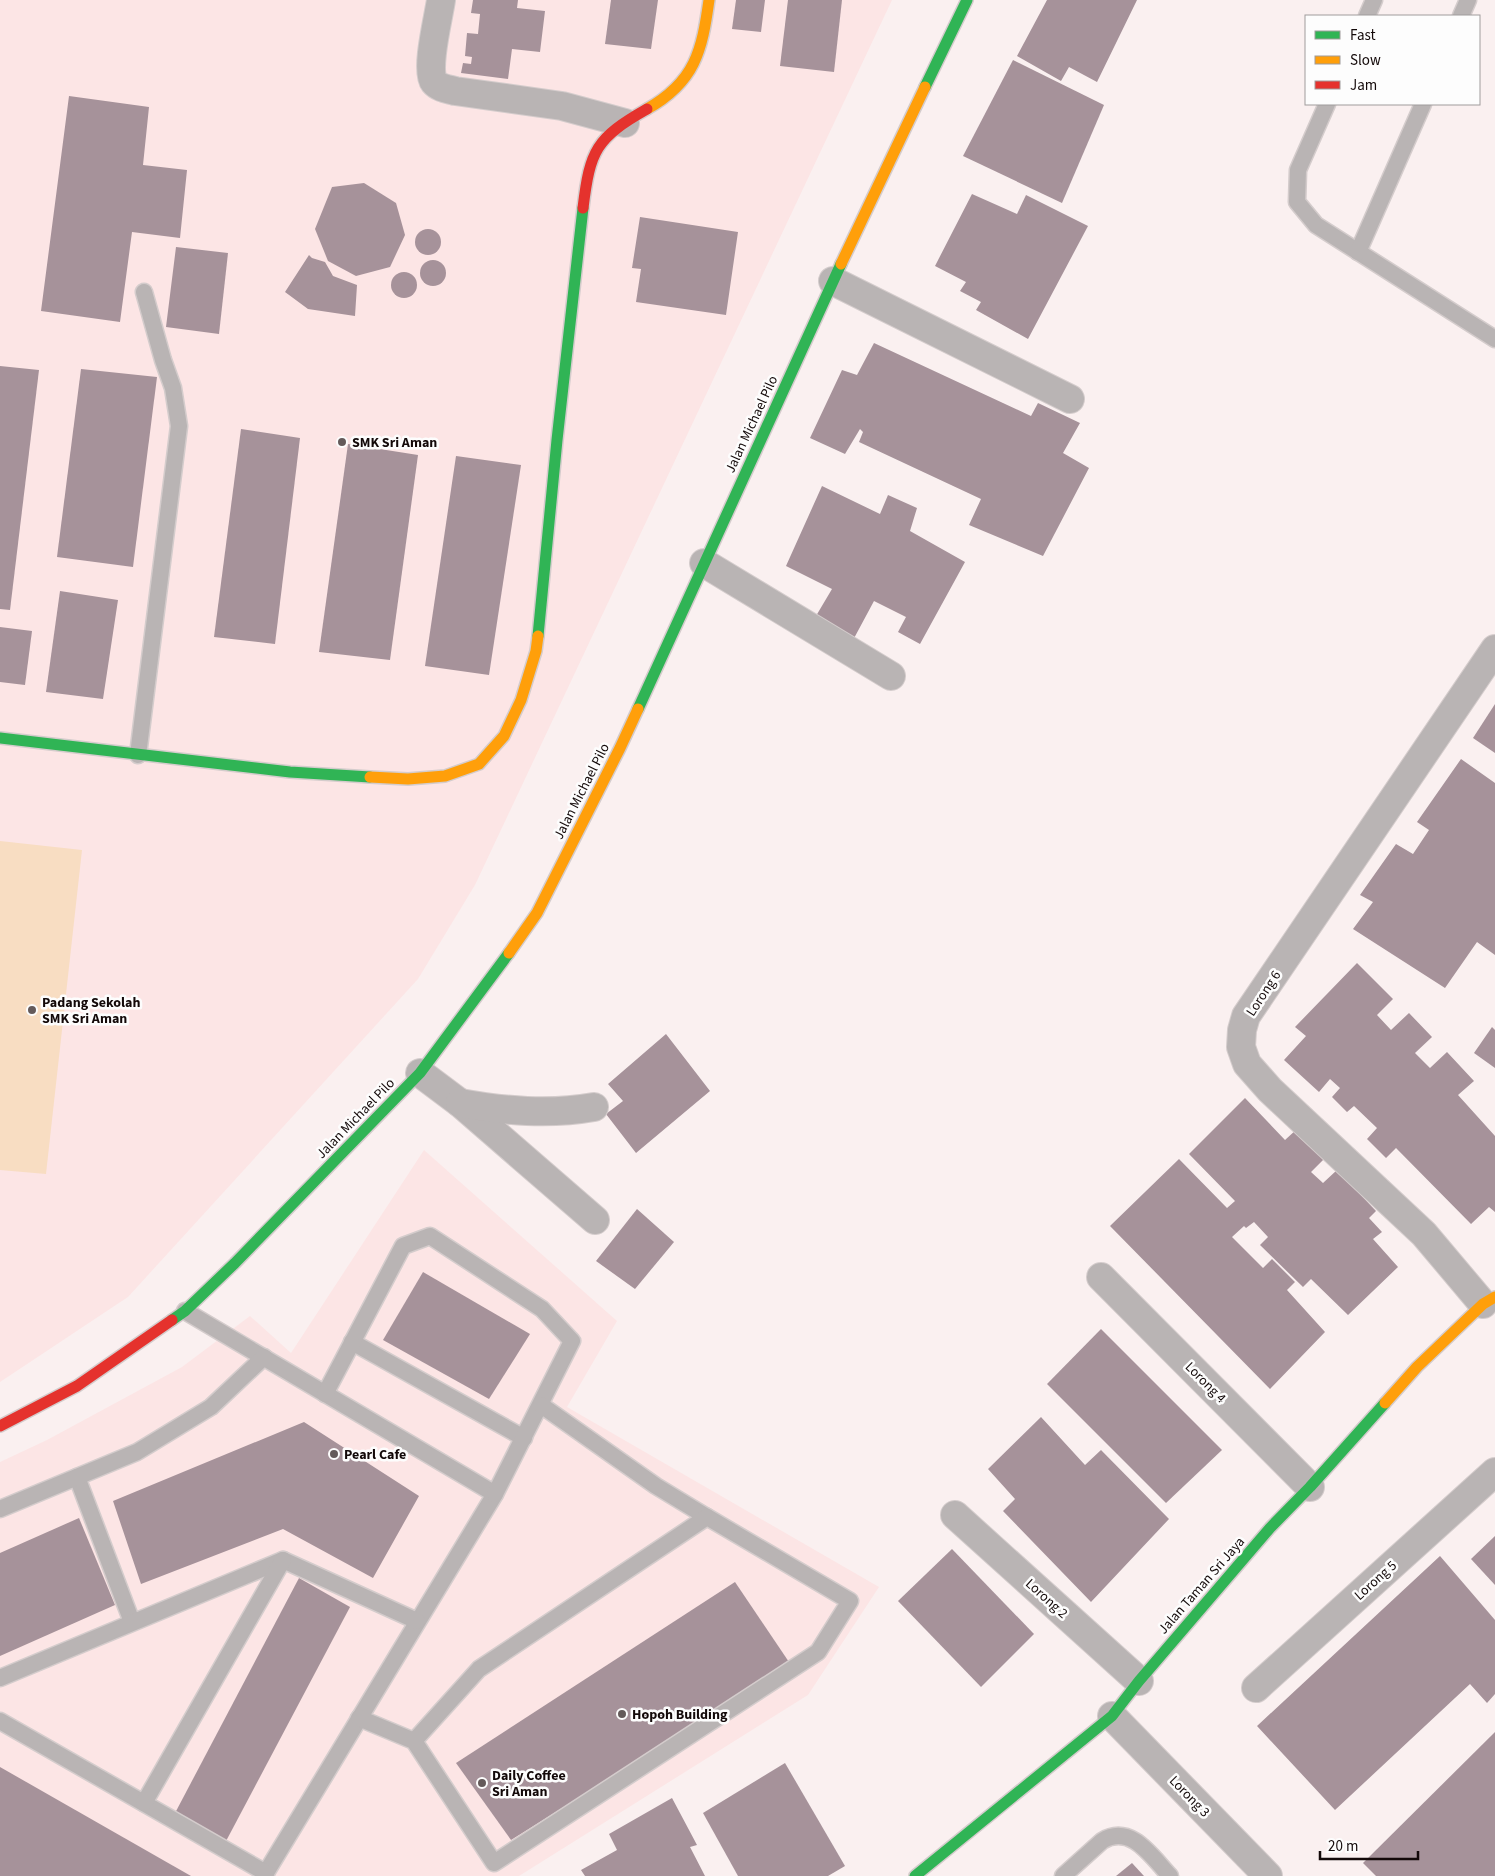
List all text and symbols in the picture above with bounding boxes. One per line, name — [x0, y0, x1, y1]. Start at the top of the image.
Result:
legend — [1305, 15, 1480, 105]
text: Fast — [1350, 25, 1376, 46]
text: Slow — [1350, 50, 1381, 71]
text: Jam — [1350, 75, 1377, 96]
street label: Jalan Michael Pilo — [721, 372, 783, 476]
place label: SMK Sri Aman — [352, 433, 437, 453]
marker: SMK Sri Aman — [336, 436, 348, 448]
street label: Jalan Michael Pilo — [549, 740, 615, 843]
street label: Lorong 6 — [1242, 967, 1286, 1020]
place label: Padang Sekolah SMK Sri Aman — [42, 993, 140, 1029]
marker: Padang Sekolah SMK Sri Aman — [26, 1004, 38, 1016]
street label: Jalan Michael Pilo — [312, 1074, 400, 1164]
street label: Lorong 4 — [1180, 1358, 1230, 1408]
place label: Pearl Cafe — [344, 1445, 406, 1465]
marker: Pearl Cafe — [328, 1448, 340, 1460]
street label: Jalan Taman Sri Jaya — [1154, 1533, 1250, 1639]
street label: Lorong 5 — [1350, 1556, 1401, 1605]
street label: Lorong 2 — [1021, 1574, 1072, 1623]
place label: Hopoh Building — [632, 1705, 728, 1725]
marker: Hopoh Building — [616, 1708, 628, 1720]
place label: Daily Coffee Sri Aman — [492, 1766, 566, 1802]
street label: Lorong 3 — [1164, 1771, 1214, 1822]
marker: Daily Coffee Sri Aman — [476, 1777, 488, 1789]
scale bar — [1320, 1828, 1418, 1860]
text: 20 m — [1328, 1836, 1358, 1857]

